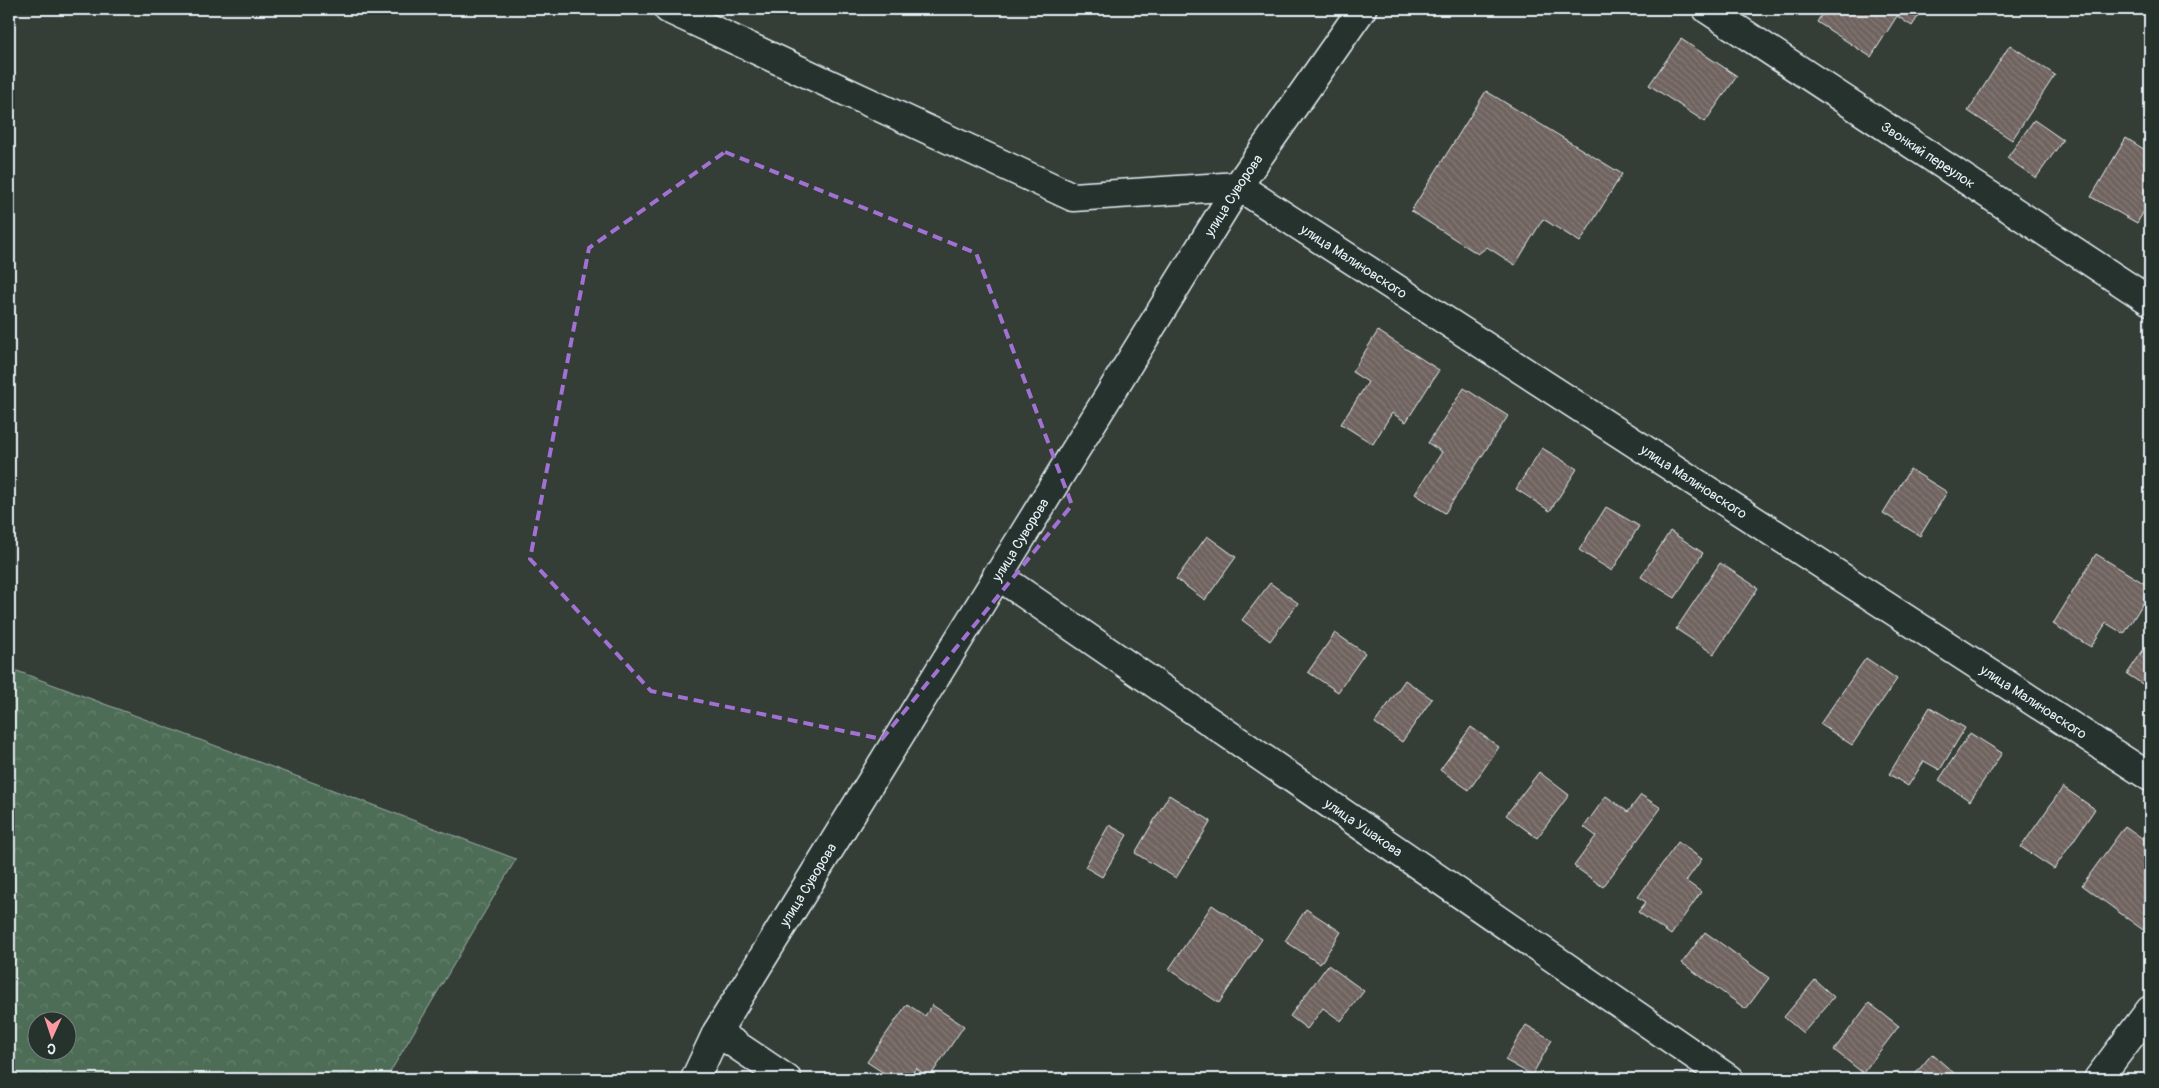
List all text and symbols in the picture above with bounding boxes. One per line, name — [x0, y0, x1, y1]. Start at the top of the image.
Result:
street label: Звонкий переулок — [1878, 118, 1978, 192]
street label: улица Суворова — [1200, 151, 1266, 241]
street label: улица Малиновского — [1296, 220, 1411, 303]
street label: улица Малиновского — [1636, 440, 1750, 523]
street label: улица Суворова — [988, 495, 1053, 586]
street label: улица Малиновского — [1976, 661, 2090, 743]
street label: улица Ушакова — [1320, 794, 1406, 861]
street label: улица Суворова — [776, 840, 840, 930]
north arrow — [28, 1010, 78, 1060]
text: С — [46, 1040, 56, 1057]

